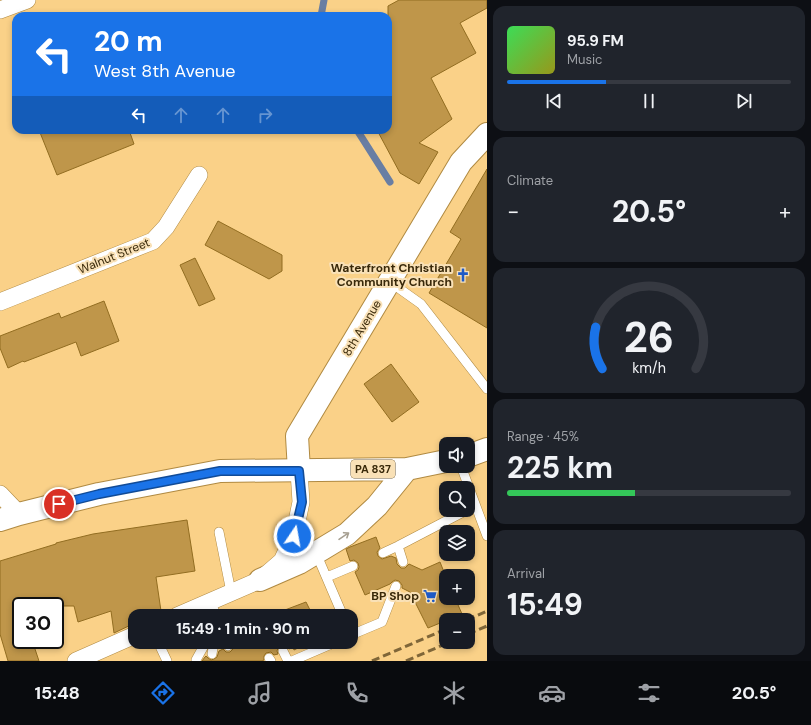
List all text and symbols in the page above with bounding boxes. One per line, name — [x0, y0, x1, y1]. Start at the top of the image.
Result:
text: 20 m — [94, 23, 163, 60]
icon: left — [28, 28, 80, 80]
text: 95.9 FM — [567, 31, 624, 51]
text: Music — [567, 51, 602, 68]
text: West 8th Avenue — [94, 59, 236, 83]
icon: previous — [543, 90, 565, 112]
icon: pause — [638, 90, 660, 112]
icon: next — [733, 90, 755, 112]
icon: left — [128, 104, 150, 126]
icon: ahead — [170, 104, 192, 126]
icon: ahead — [212, 104, 234, 126]
icon: right — [254, 104, 276, 126]
text: Climate — [507, 172, 553, 189]
text: 20.5° — [612, 192, 686, 231]
text: − — [507, 197, 519, 226]
text: + — [779, 197, 791, 226]
street label: Walnut Street — [76, 234, 152, 278]
place label: Waterfront Christian Community Church — [331, 260, 452, 290]
church icon: Waterfront Christian Community Church — [455, 267, 471, 283]
street label: 8th Avenue — [339, 297, 385, 359]
text: 26 — [624, 310, 674, 364]
text: km/h — [632, 358, 666, 376]
text: Range · 45% — [507, 428, 579, 445]
map controls — [439, 437, 475, 649]
button: sound — [439, 437, 475, 473]
text: 225 km — [507, 448, 613, 487]
road number: PA 837 — [351, 460, 395, 478]
button: search — [439, 481, 475, 517]
pin — [42, 487, 76, 521]
icon: arrive — [48, 493, 70, 515]
position arrow — [273, 515, 315, 557]
button: layers — [439, 525, 475, 561]
one-way arrow — [338, 532, 349, 540]
text: Arrival — [507, 565, 545, 582]
button: + — [439, 569, 475, 605]
text: 15:49 — [507, 585, 583, 624]
place label: BP Shop — [371, 588, 419, 604]
supermarket icon: BP Shop — [422, 588, 438, 604]
speed limit sign: 30 — [12, 597, 64, 649]
button: − — [439, 613, 475, 649]
text: 15:49 · 1 min · 90 m — [176, 619, 310, 639]
icon: directions — [149, 679, 177, 707]
icon: music — [246, 679, 274, 707]
icon: phone — [343, 679, 371, 707]
icon: climate — [440, 679, 468, 707]
icon: car — [538, 679, 566, 707]
icon: filters — [635, 679, 663, 707]
text: 15:48 — [35, 681, 80, 705]
text: 20.5° — [732, 681, 776, 705]

